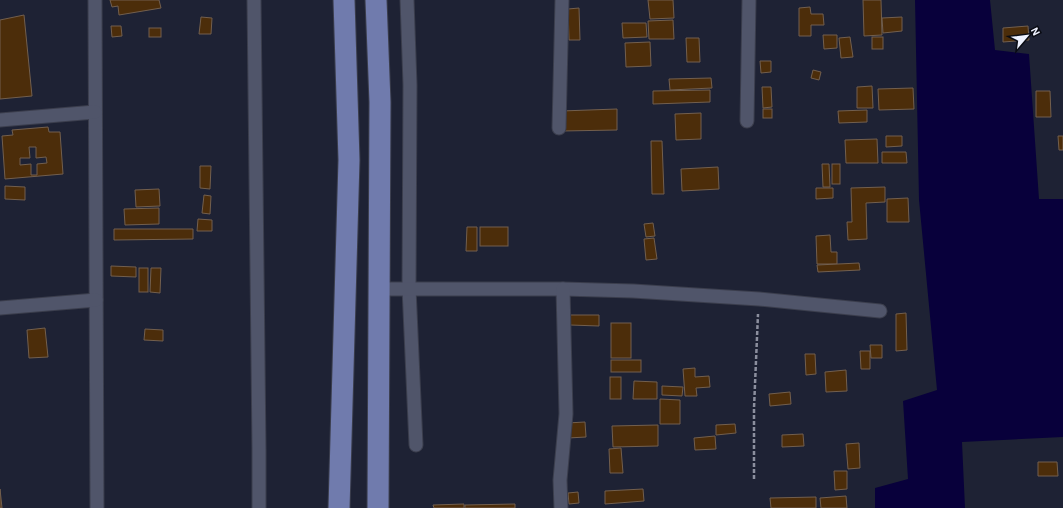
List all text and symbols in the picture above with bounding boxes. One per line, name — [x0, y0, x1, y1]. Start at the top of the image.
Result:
north arrow — [1007, 16, 1047, 56]
text: N — [1029, 26, 1042, 38]

